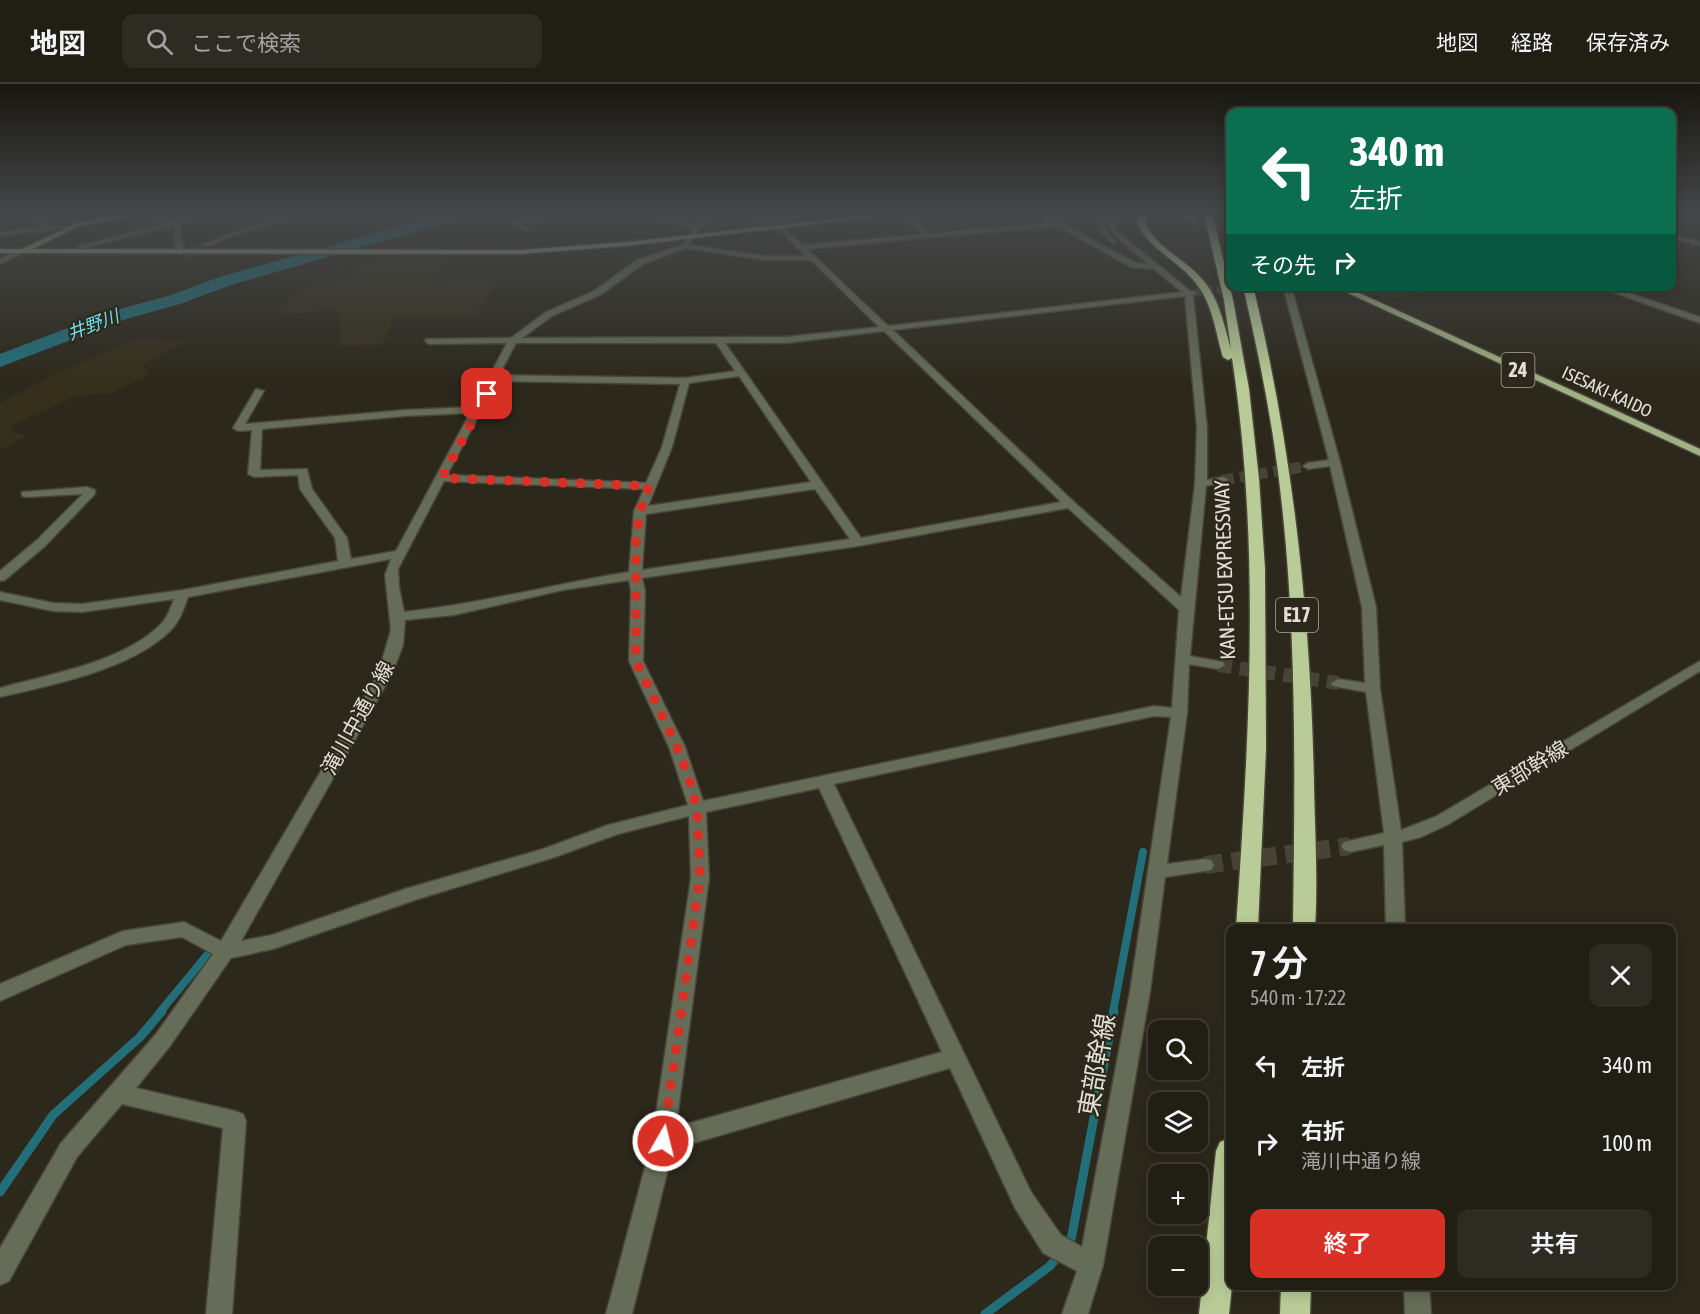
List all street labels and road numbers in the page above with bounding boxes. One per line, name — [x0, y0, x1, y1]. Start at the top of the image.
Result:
road number: 24 — [1502, 353, 1534, 387]
street label: ISESAKI-KAIDO — [1559, 362, 1656, 422]
street label: KAN-ETSU EXPRESSWAY — [1209, 479, 1239, 660]
road number: E17 — [1276, 598, 1318, 632]
street label: 滝川中通り線 — [316, 657, 398, 778]
street label: 東部幹線 — [1487, 735, 1572, 799]
street label: 東部幹線 — [1073, 1011, 1121, 1119]

